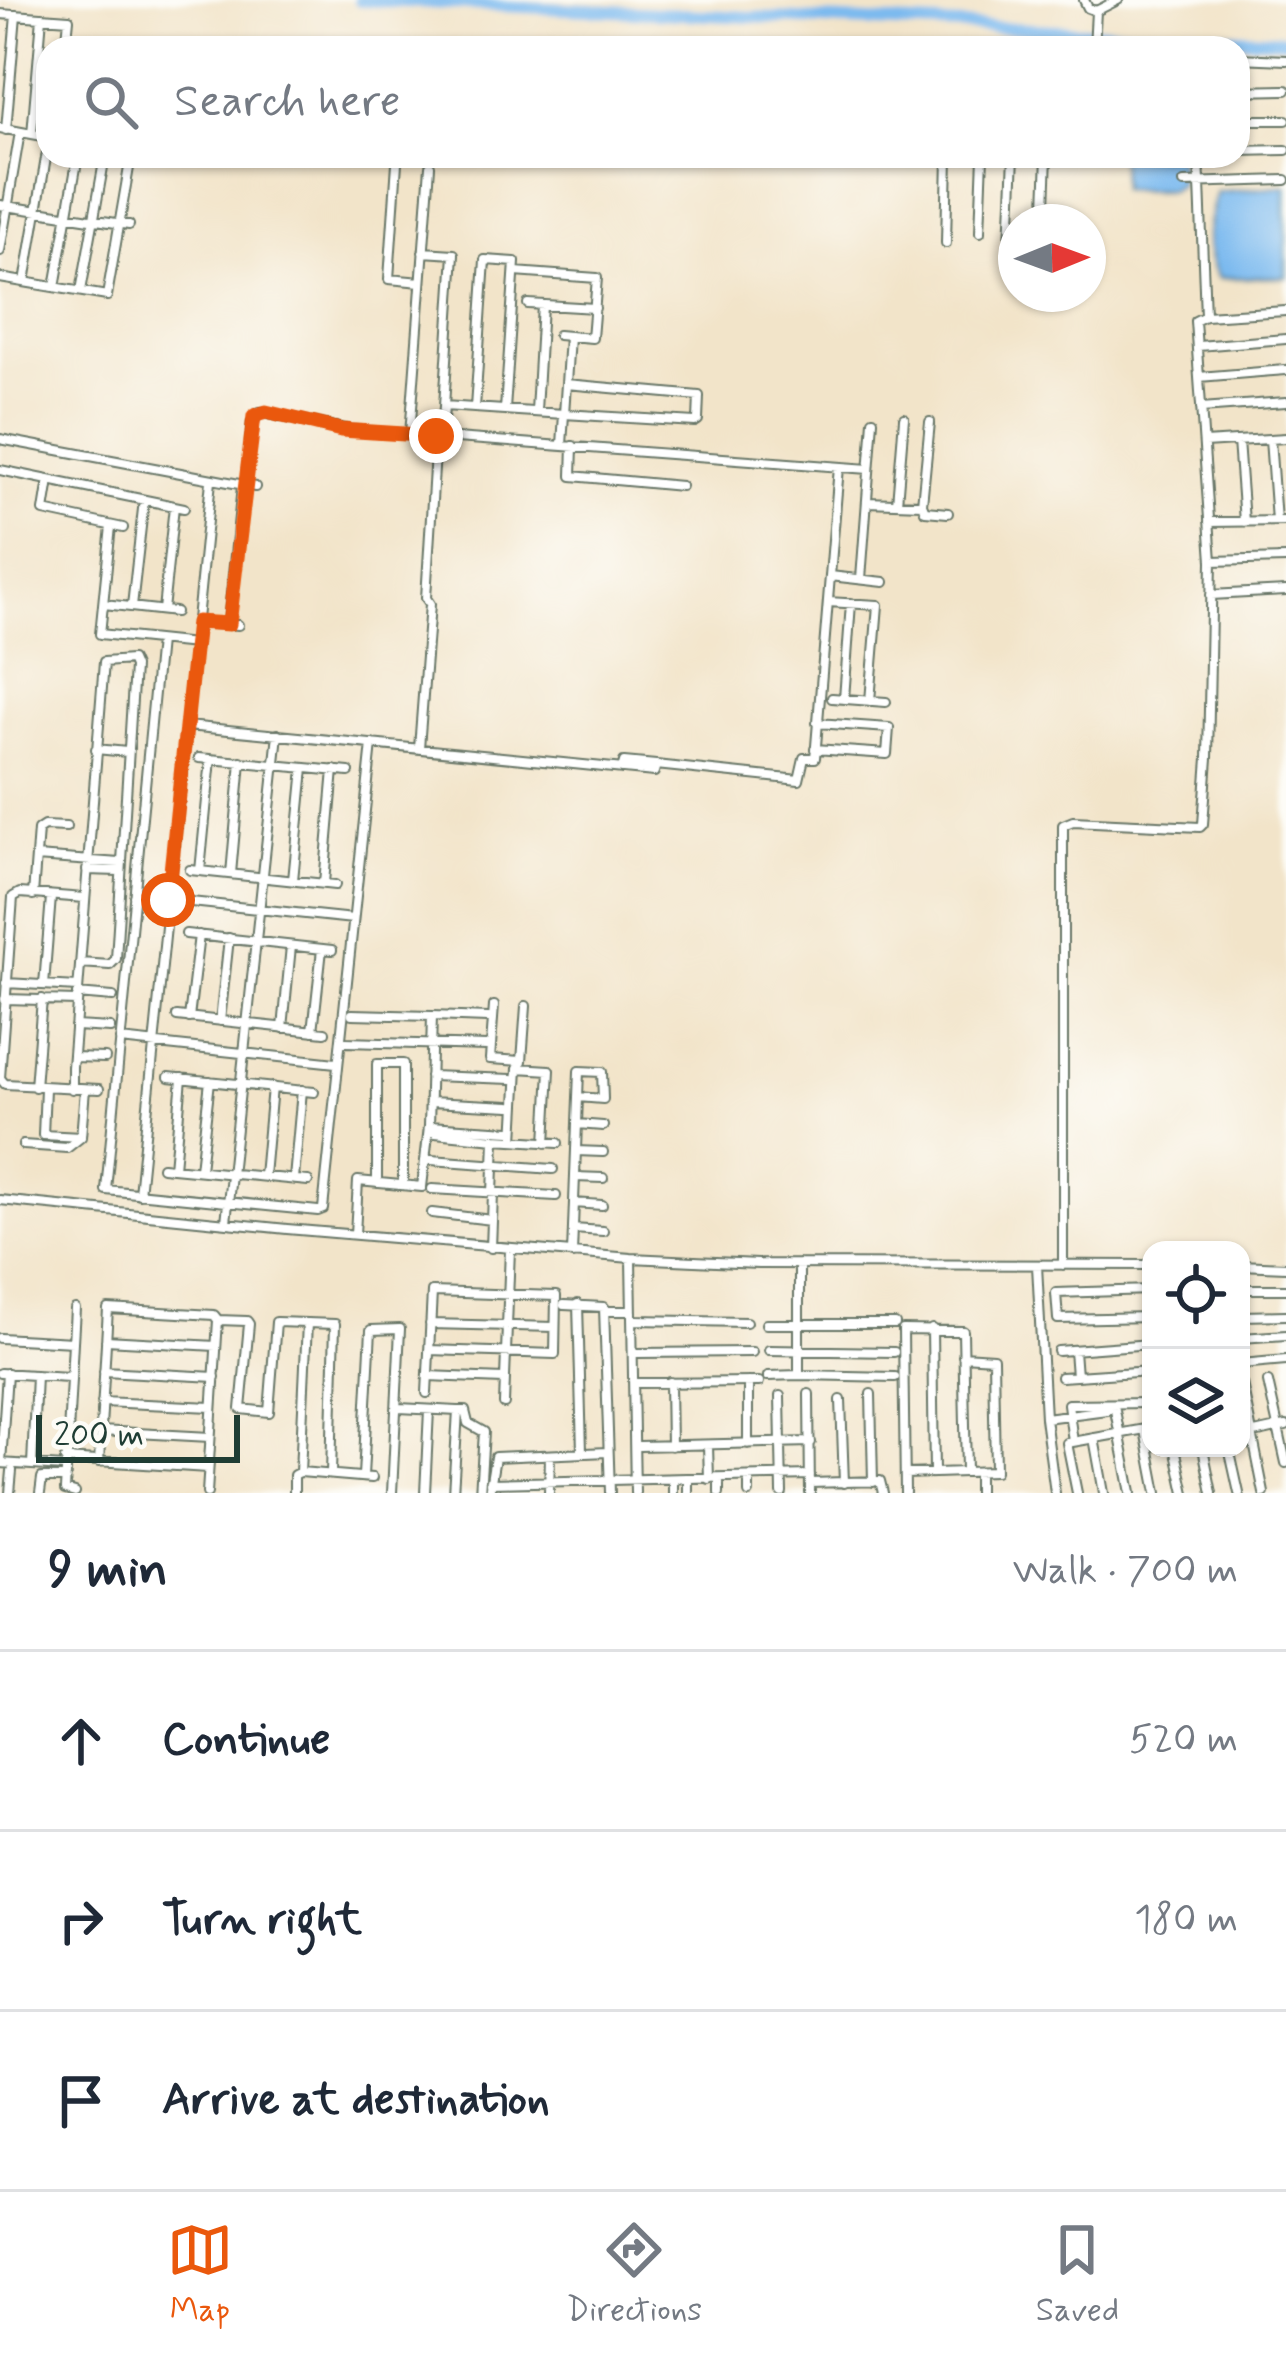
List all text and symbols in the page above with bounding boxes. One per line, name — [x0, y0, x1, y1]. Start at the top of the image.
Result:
search box — [36, 36, 1250, 168]
icon: search — [78, 69, 144, 135]
text: Search here — [174, 73, 401, 132]
north arrow — [998, 204, 1106, 312]
route end — [409, 409, 463, 463]
route start — [141, 873, 195, 927]
map controls — [1142, 1241, 1250, 1457]
button: locate — [1142, 1241, 1250, 1349]
button: layers — [1142, 1349, 1250, 1457]
scale bar — [36, 1409, 240, 1462]
text: 200 m — [54, 1414, 144, 1458]
text: 9 min — [48, 1538, 168, 1604]
text: Walk · 700 m — [1013, 1546, 1238, 1597]
icon: ahead — [48, 1708, 114, 1774]
text: Continue — [162, 1711, 330, 1770]
text: 520 m — [1129, 1715, 1238, 1766]
icon: right — [48, 1888, 114, 1954]
text: Turn right — [162, 1891, 362, 1950]
text: 180 m — [1134, 1895, 1238, 1946]
icon: arrive — [48, 2068, 114, 2134]
text: Arrive at destination — [162, 2071, 550, 2130]
tab: Map — [167, 2217, 233, 2333]
tab: Directions — [566, 2217, 702, 2333]
tab: Saved — [1036, 2217, 1119, 2333]

